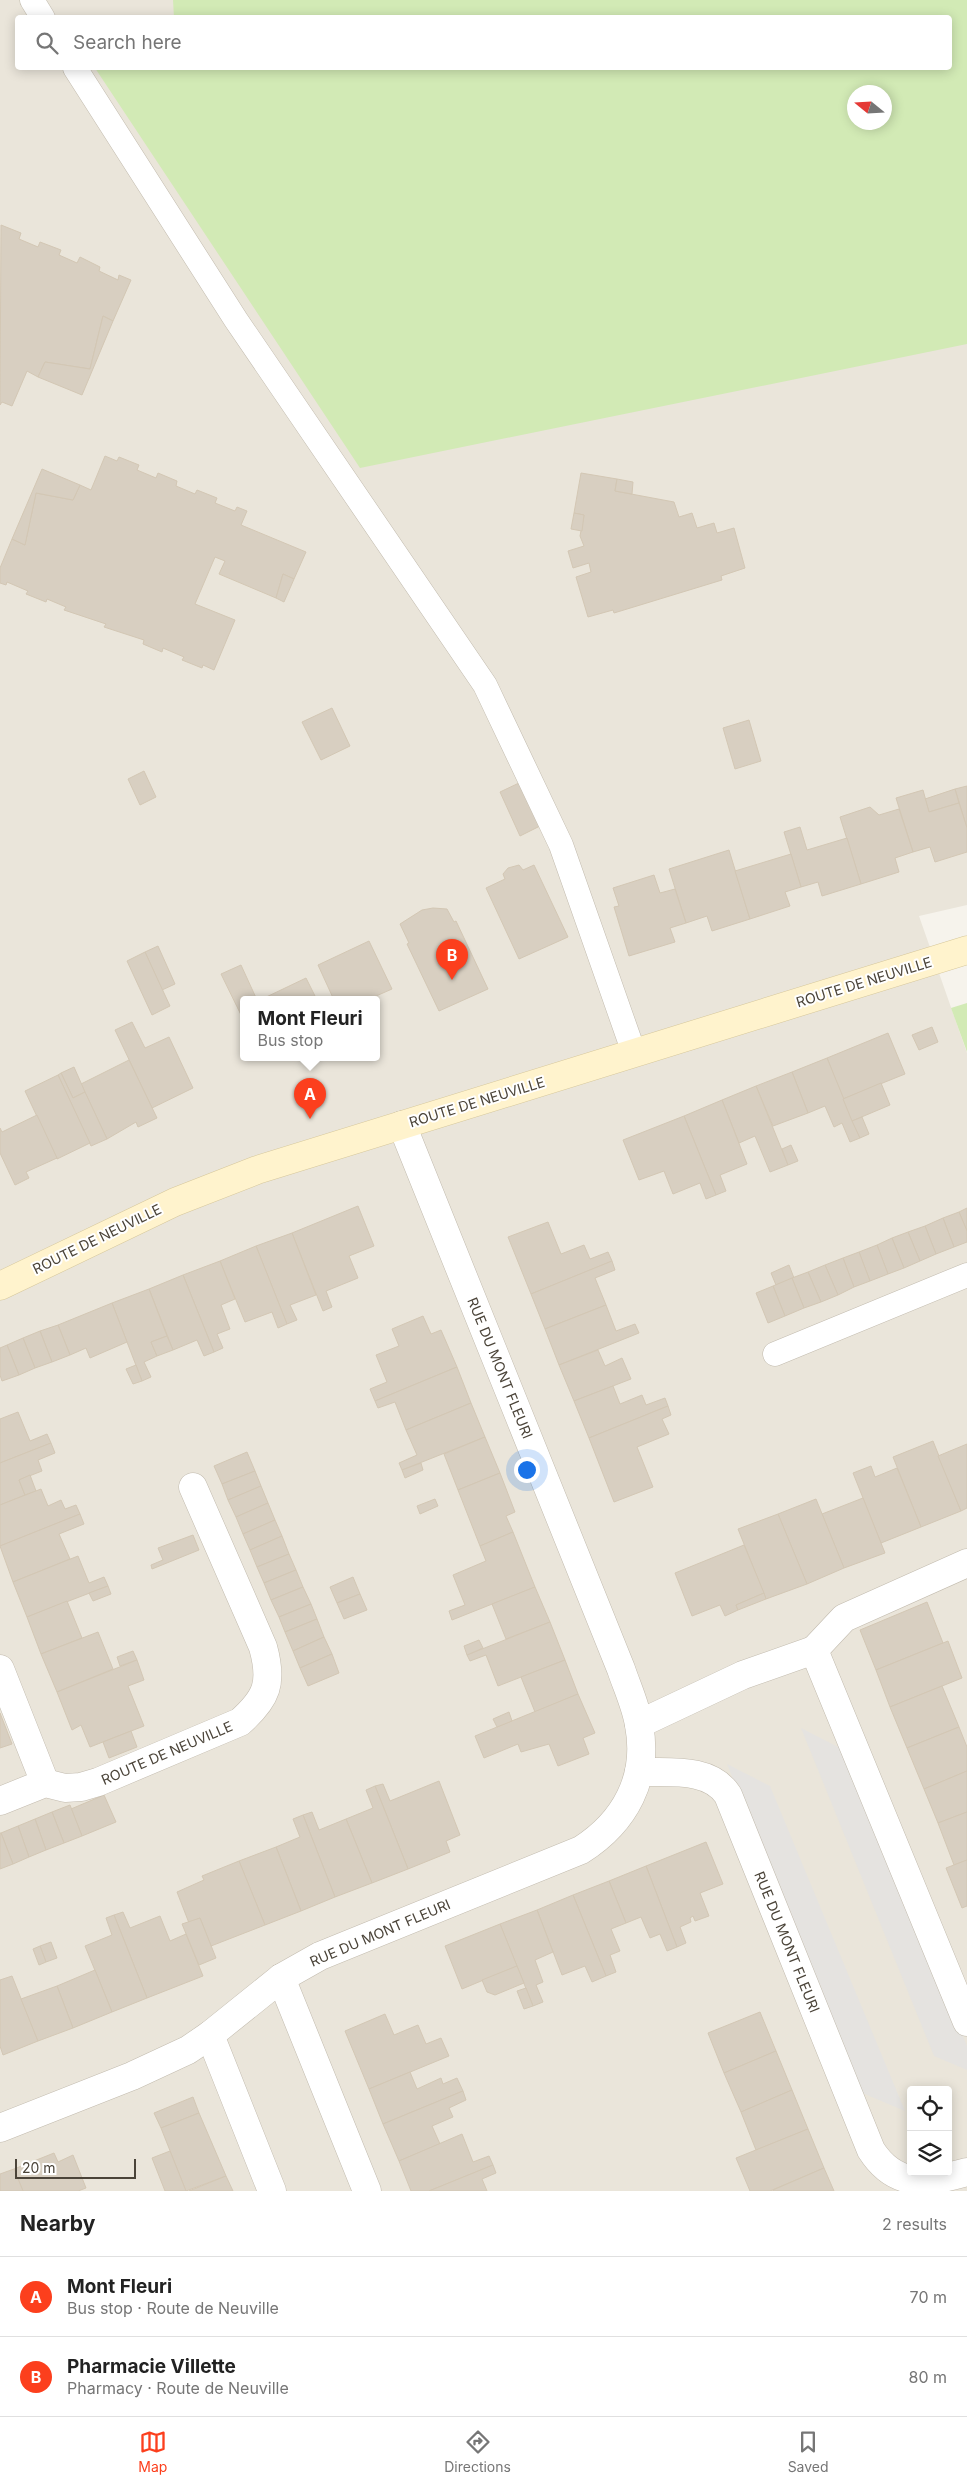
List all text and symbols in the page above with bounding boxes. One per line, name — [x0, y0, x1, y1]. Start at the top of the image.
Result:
search box — [15, 15, 952, 70]
icon: search — [33, 29, 61, 57]
text: Search here — [73, 31, 182, 54]
north arrow — [847, 85, 892, 130]
pin: B — [436, 939, 468, 980]
street label: ROUTE DE NEUVILLE — [794, 953, 934, 1010]
popup — [240, 996, 380, 1061]
text: Mont Fleuri — [257, 1007, 363, 1030]
text: Bus stop — [257, 1030, 323, 1050]
street label: ROUTE DE NEUVILLE — [407, 1073, 547, 1130]
pin: A — [294, 1078, 326, 1119]
street label: ROUTE DE NEUVILLE — [30, 1200, 164, 1277]
street label: RUE DU MONT FLEURI — [464, 1295, 537, 1441]
your location — [514, 1457, 540, 1483]
street label: ROUTE DE NEUVILLE — [99, 1717, 235, 1788]
street label: RUE DU MONT FLEURI — [751, 1869, 824, 2015]
street label: RUE DU MONT FLEURI — [307, 1895, 453, 1970]
map controls — [907, 2086, 952, 2176]
button: locate — [907, 2086, 952, 2131]
button: layers — [907, 2131, 952, 2176]
scale bar — [15, 2156, 136, 2179]
text: 20 m — [22, 2159, 56, 2176]
text: Nearby — [20, 2211, 95, 2236]
text: 2 results — [882, 2214, 947, 2234]
text: Mont Fleuri — [67, 2275, 172, 2298]
text: A — [30, 2287, 42, 2307]
text: 70 m — [910, 2287, 947, 2307]
text: Bus stop · Route de Neuville — [67, 2298, 279, 2318]
text: Pharmacie Villette — [67, 2355, 236, 2378]
text: B — [31, 2367, 41, 2387]
text: 80 m — [908, 2367, 947, 2387]
text: Pharmacy · Route de Neuville — [67, 2378, 289, 2398]
tab: Map — [138, 2428, 167, 2475]
tab: Directions — [444, 2428, 511, 2475]
tab: Saved — [788, 2428, 829, 2475]

